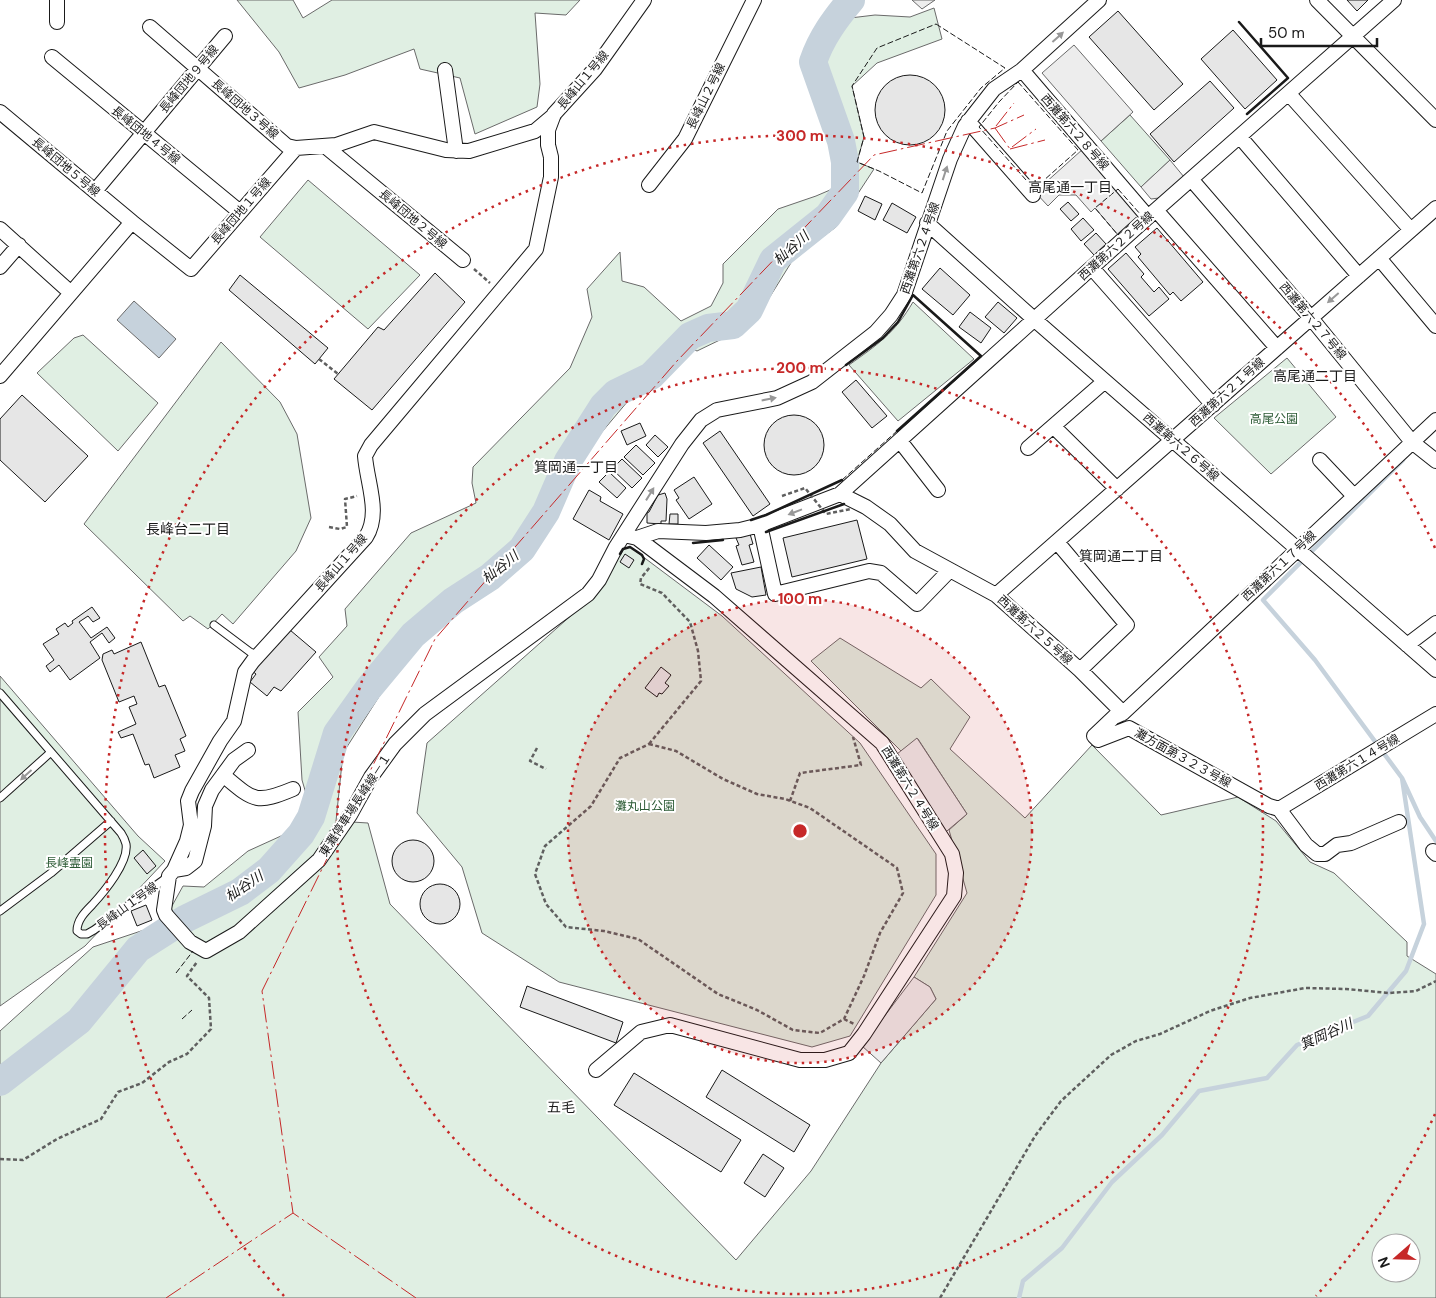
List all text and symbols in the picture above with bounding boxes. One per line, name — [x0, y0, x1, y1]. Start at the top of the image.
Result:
scale bar — [1261, 15, 1377, 47]
text: 50 m — [1268, 23, 1305, 43]
one-way arrow — [1052, 31, 1064, 43]
street label: 長峰団地９号線 — [156, 42, 222, 116]
street label: 長峰山１号線 — [554, 47, 612, 113]
street label: 長峰山２号線 — [683, 60, 729, 132]
street label: 長峰団地３号線 — [208, 75, 282, 143]
street label: 西灘第六２８号線 — [1037, 91, 1113, 173]
street label: 長峰団地４号線 — [108, 102, 184, 168]
text: 300 m — [776, 126, 824, 146]
street label: 長峰団地５号線 — [29, 134, 103, 200]
one-way arrow — [942, 166, 949, 181]
street label: 長峰団地１号線 — [207, 174, 275, 248]
district label: 高尾通一丁目 — [1028, 178, 1112, 196]
street label: 長峰団地２号線 — [376, 186, 450, 252]
street label: 西灘第六２４号線 — [897, 200, 943, 296]
street label: 西灘第六２２号線 — [1075, 208, 1157, 284]
water label: 杣谷川 — [769, 226, 814, 269]
street label: 西灘第六２７号線 — [1276, 279, 1350, 363]
one-way arrow — [1328, 292, 1340, 304]
street label: 西灘第六２１号線 — [1186, 354, 1268, 430]
text: 200 m — [776, 358, 824, 378]
district label: 高尾通二丁目 — [1273, 367, 1357, 385]
one-way arrow — [762, 395, 778, 403]
street label: 西灘第六２６号線 — [1140, 409, 1222, 485]
park label: 高尾公園 — [1250, 411, 1298, 427]
district label: 箕岡通一丁目 — [534, 458, 618, 476]
one-way arrow — [646, 488, 655, 501]
one-way arrow — [787, 509, 802, 516]
district label: 長峰台二丁目 — [146, 520, 230, 538]
street label: 西灘第六１７号線 — [1238, 527, 1320, 605]
street label: 長峰山１号線 — [311, 531, 371, 595]
water label: 杣谷川 — [478, 546, 524, 587]
district label: 箕岡通二丁目 — [1079, 547, 1163, 565]
text: 100 m — [778, 589, 822, 609]
street label: 西灘第六２５号線 — [994, 592, 1076, 668]
street label: 灘方面第３２３号線 — [1132, 725, 1234, 791]
street label: 西灘第六１４号線 — [1312, 730, 1402, 794]
street label: 西灘第六２４号線 — [878, 743, 942, 833]
street label: 東灘停車場長峰線－１ — [316, 750, 394, 860]
one-way arrow — [20, 769, 32, 781]
park label: 灘丸山公園 — [615, 798, 675, 814]
centre of rings — [791, 822, 809, 840]
park label: 長峰霊園 — [45, 855, 93, 871]
water label: 杣谷川 — [222, 866, 268, 905]
street label: 長峰山１号線 — [93, 878, 161, 934]
water label: 箕岡谷川 — [1297, 1014, 1357, 1054]
district label: 五毛 — [547, 1098, 575, 1116]
north arrow — [1371, 1233, 1421, 1283]
text: N — [1374, 1255, 1394, 1270]

